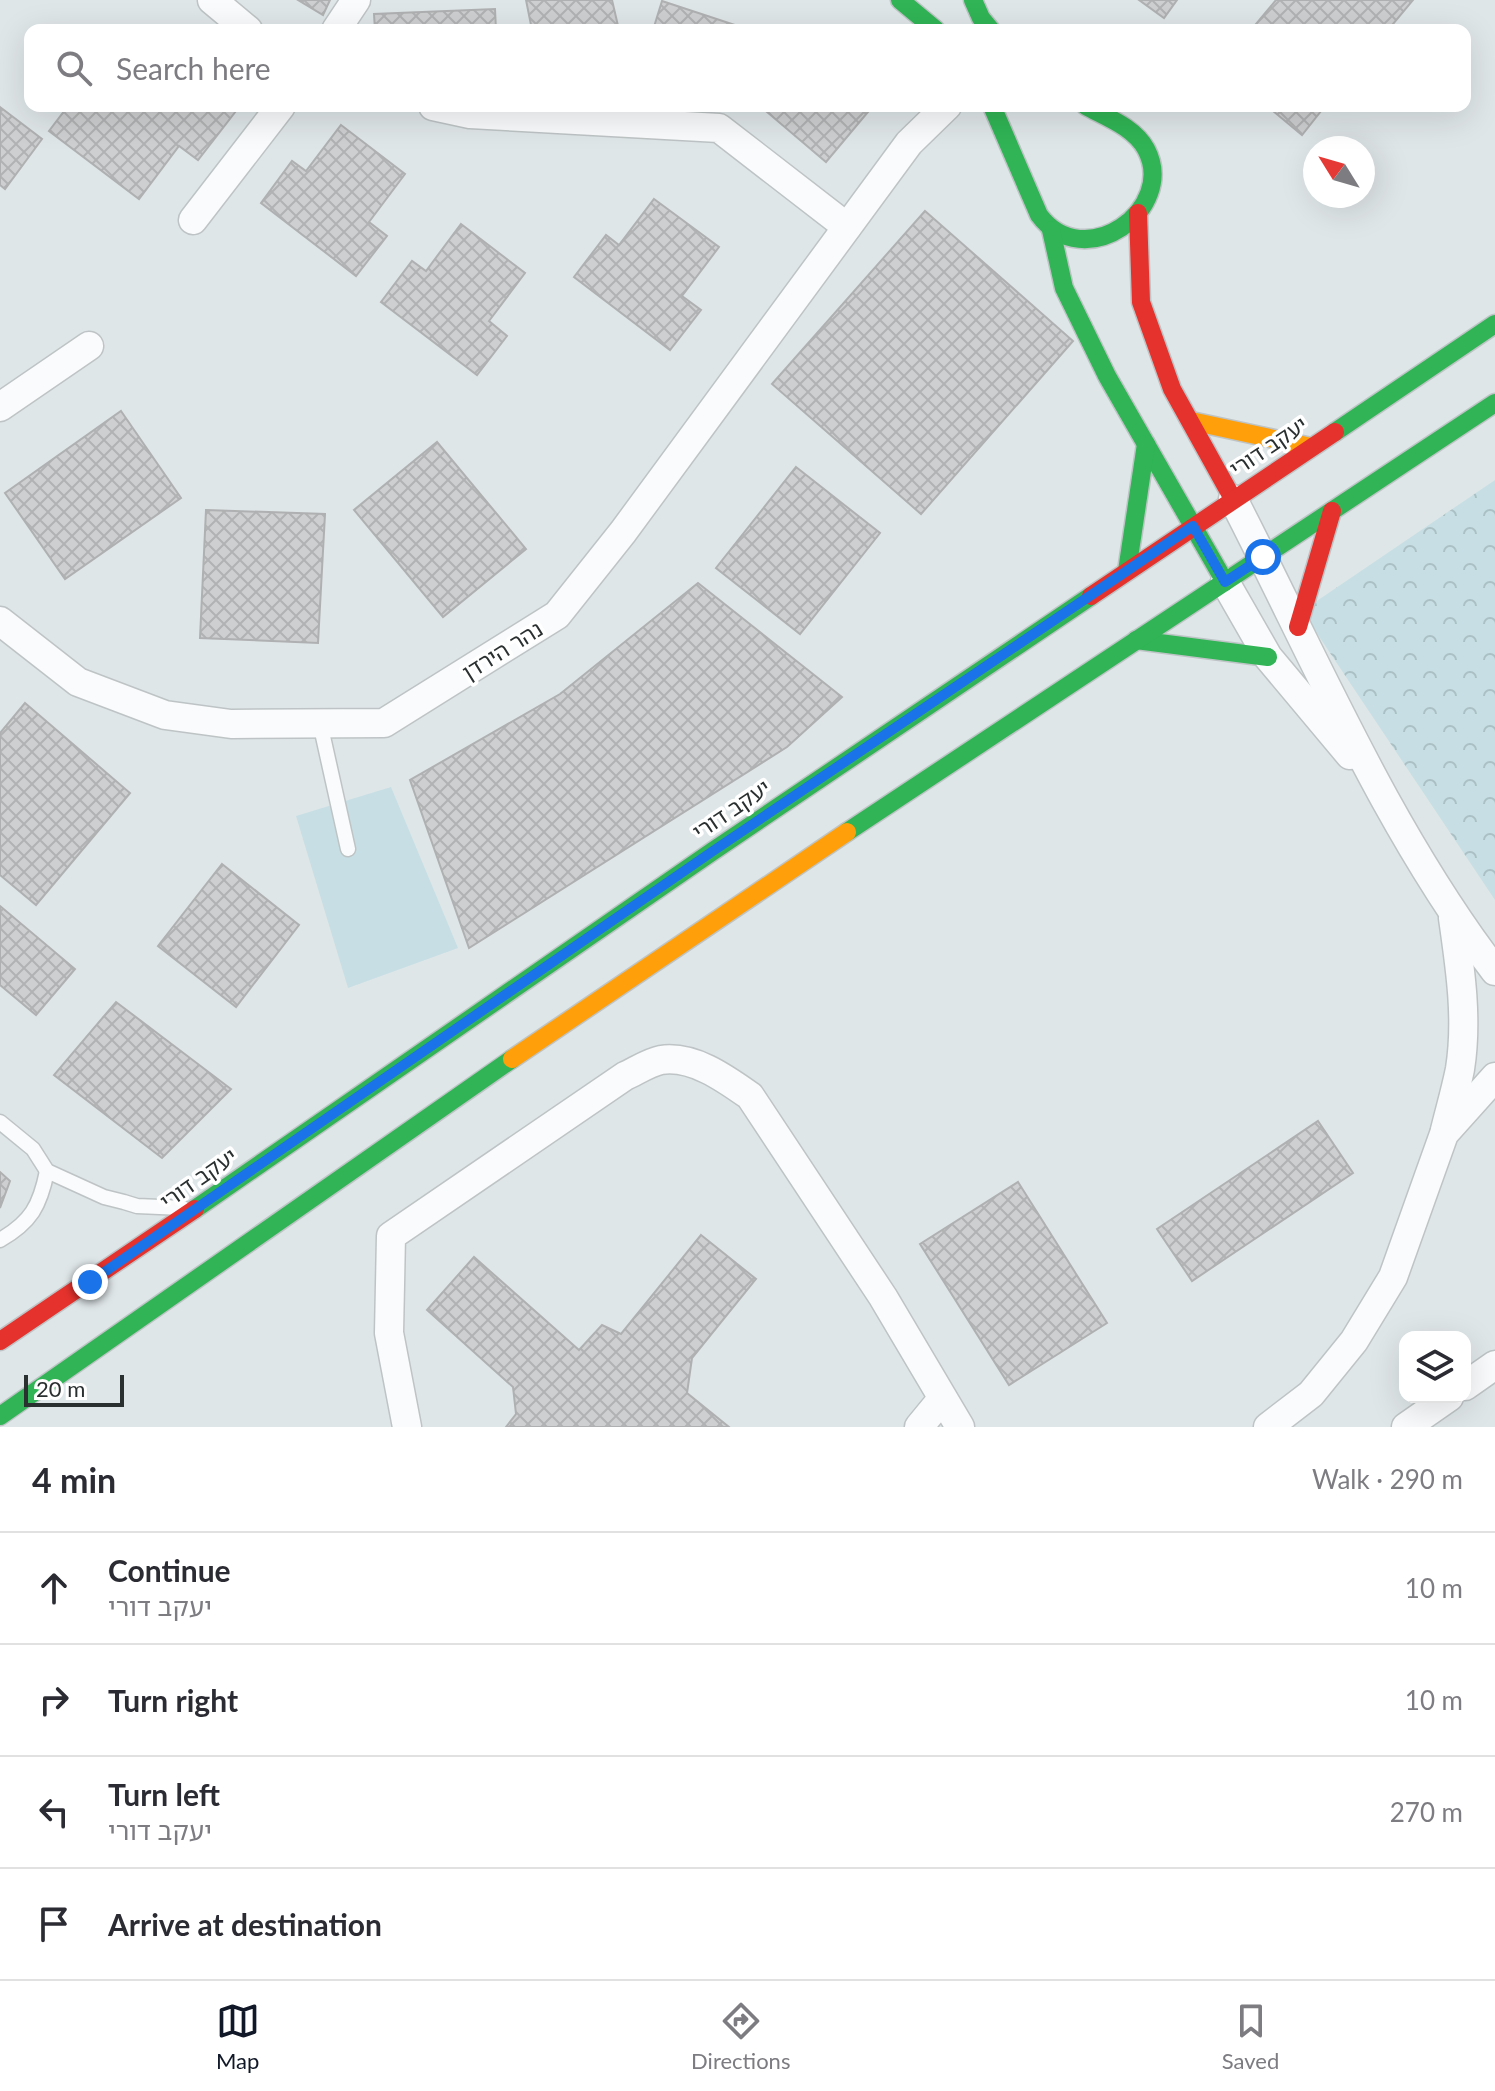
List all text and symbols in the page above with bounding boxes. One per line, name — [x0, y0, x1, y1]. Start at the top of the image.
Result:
search box — [24, 24, 1471, 112]
icon: search — [52, 46, 96, 90]
text: Search here — [116, 50, 271, 86]
north arrow — [1303, 136, 1375, 208]
street label: יעקב דורי — [1224, 410, 1312, 482]
route start — [1245, 539, 1281, 575]
street label: נהר הירדן — [457, 615, 547, 685]
street label: יעקב דורי — [687, 773, 775, 845]
street label: יעקב דורי — [154, 1142, 242, 1214]
route end — [72, 1264, 108, 1300]
map controls — [1399, 1331, 1471, 1403]
button: layers — [1399, 1331, 1471, 1403]
scale bar — [24, 1371, 124, 1407]
text: 20 m — [36, 1375, 85, 1402]
text: 4 min — [32, 1459, 116, 1500]
text: Walk · 290 m — [1312, 1463, 1463, 1495]
text: Continue — [108, 1552, 231, 1588]
icon: ahead — [32, 1566, 76, 1610]
text: 10 m — [1405, 1572, 1463, 1604]
text: יעקב דורי — [108, 1590, 212, 1622]
icon: right — [32, 1678, 76, 1722]
text: Turn right — [108, 1682, 238, 1718]
text: 10 m — [1405, 1684, 1463, 1716]
text: Turn left — [108, 1776, 220, 1812]
icon: left — [32, 1790, 76, 1834]
text: 270 m — [1390, 1796, 1463, 1828]
text: יעקב דורי — [108, 1814, 212, 1846]
icon: arrive — [32, 1902, 76, 1946]
text: Arrive at destination — [108, 1906, 382, 1942]
tab: Map — [216, 1999, 260, 2074]
tab: Directions — [691, 1999, 790, 2074]
tab: Saved — [1222, 1999, 1279, 2074]

